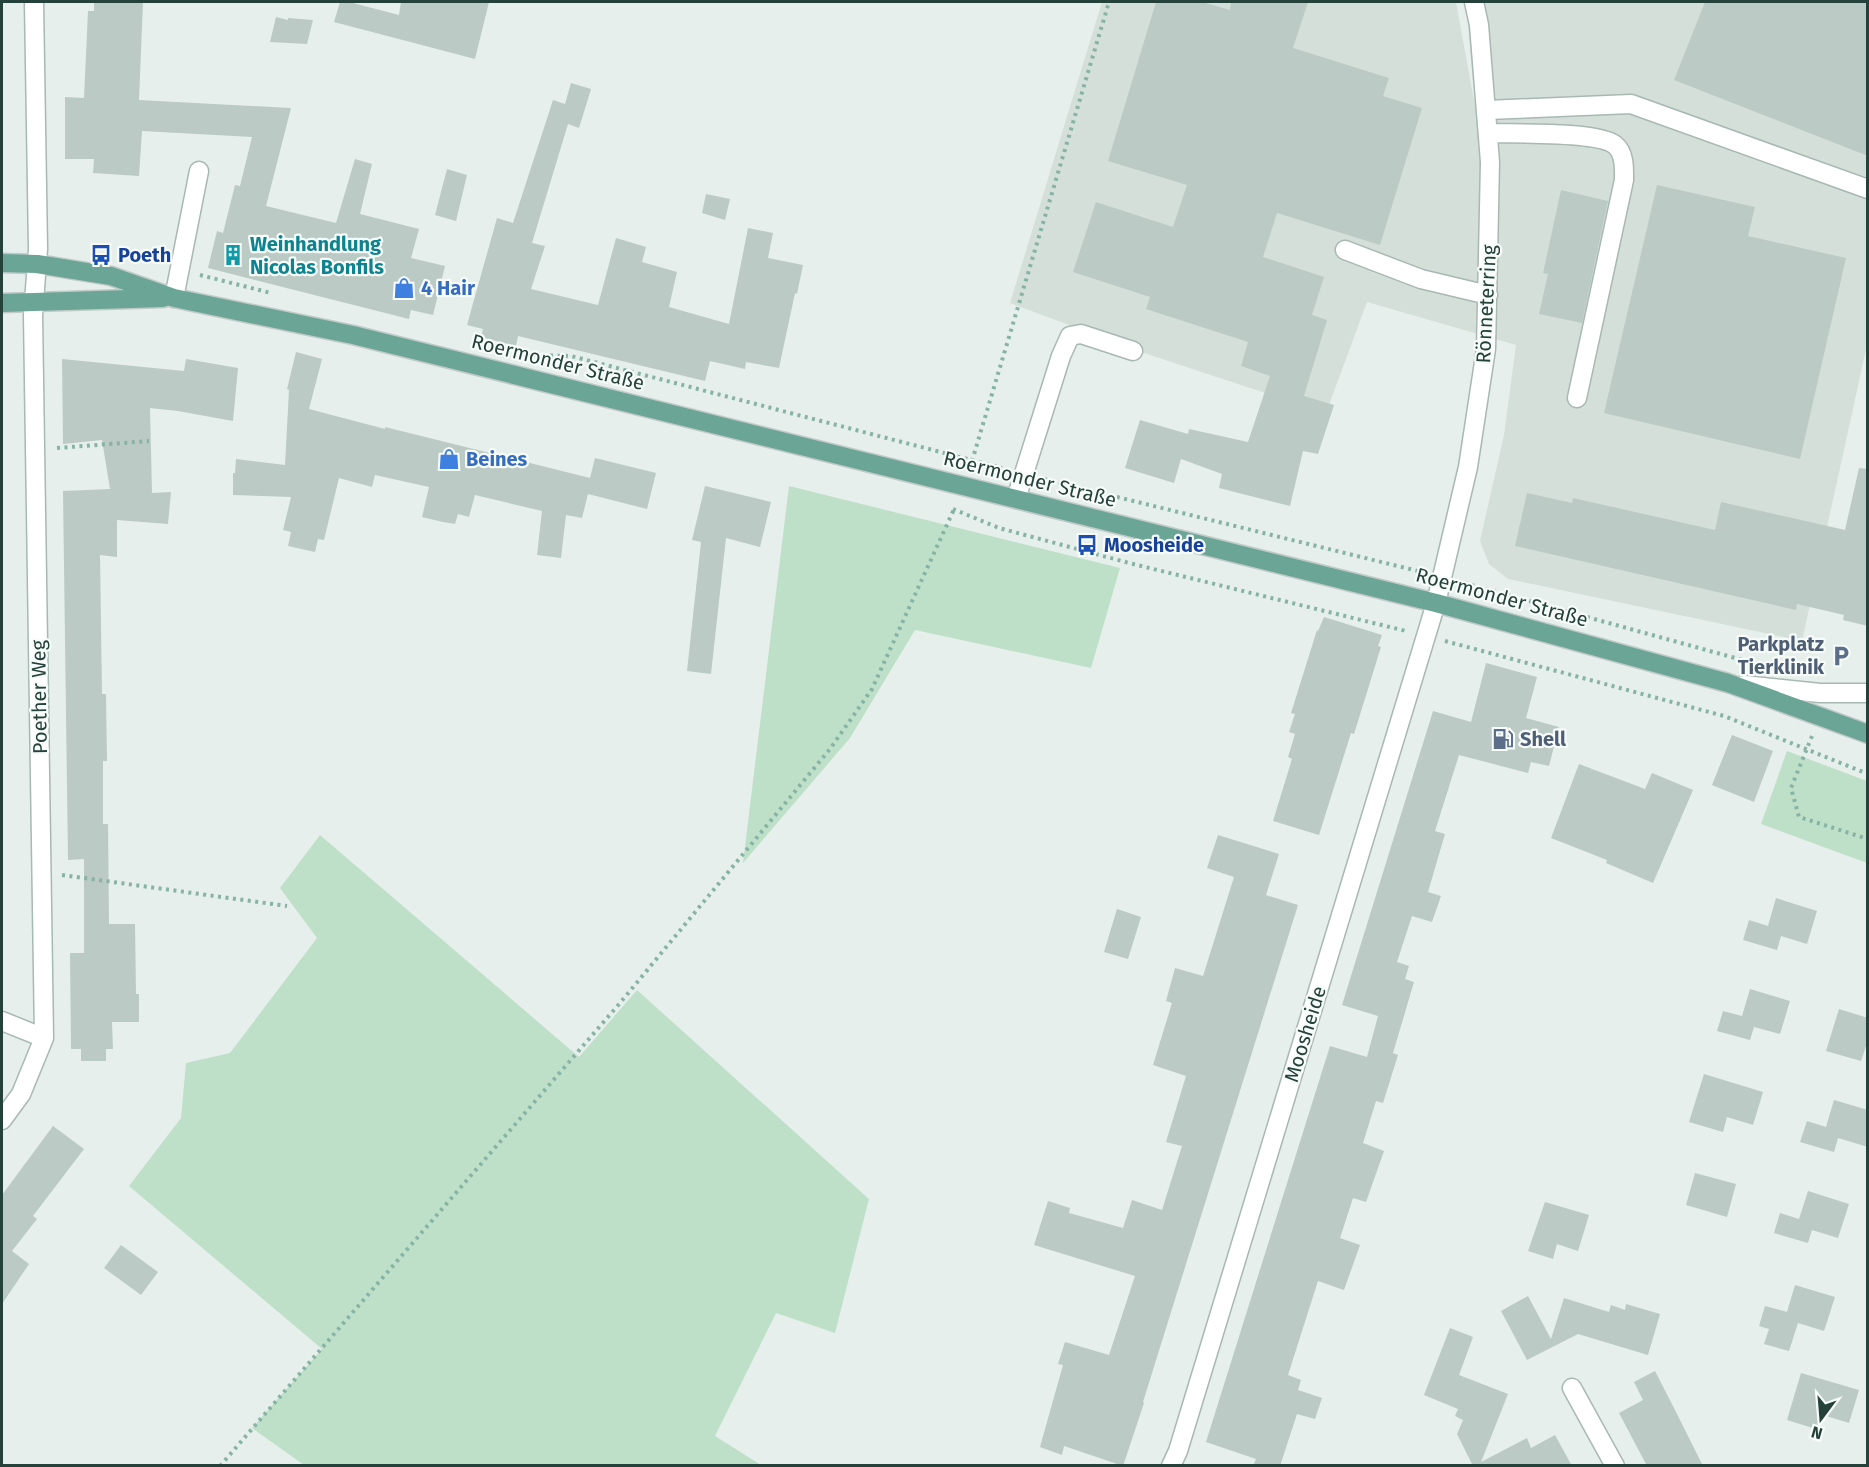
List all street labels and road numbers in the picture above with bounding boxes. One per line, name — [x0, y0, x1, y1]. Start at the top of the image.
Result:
street label: Rönneterring — [1471, 243, 1501, 364]
street label: Roermonder Straße — [469, 329, 647, 395]
street label: Roermonder Straße — [941, 446, 1119, 512]
street label: Roermonder Straße — [1413, 562, 1591, 632]
street label: Poether Weg — [26, 639, 52, 754]
street label: Moosheide — [1279, 983, 1331, 1085]

